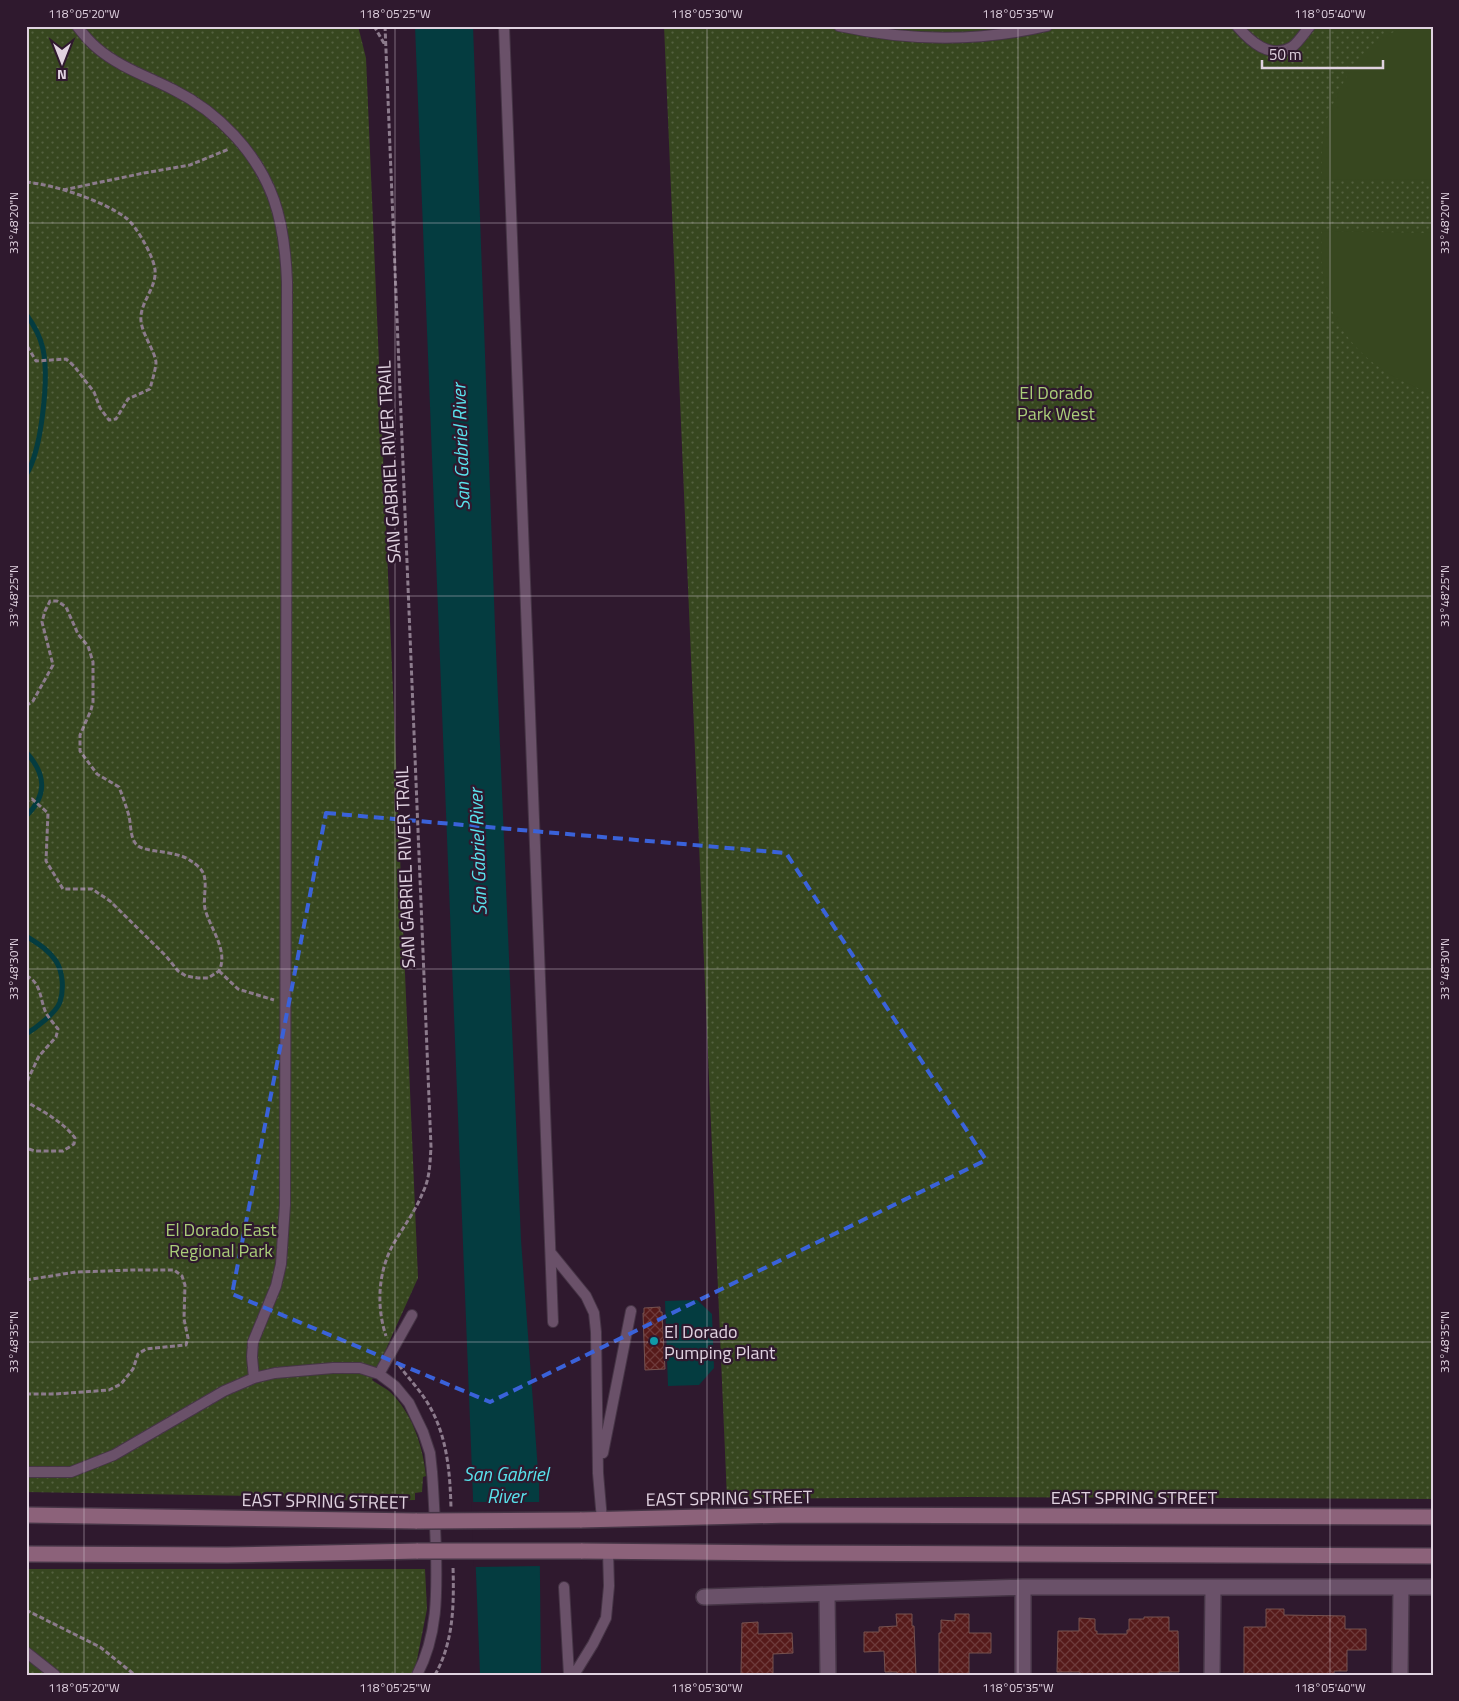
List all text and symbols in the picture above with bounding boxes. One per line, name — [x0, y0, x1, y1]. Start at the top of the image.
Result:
text: 118°05'20"W — [48, 4, 120, 23]
text: 118°05'25"W — [359, 4, 431, 23]
text: 118°05'30"W — [671, 4, 743, 23]
text: 118°05'35"W — [982, 4, 1054, 23]
text: 118°05'40"W — [1294, 4, 1366, 23]
north arrow — [38, 38, 88, 88]
scale bar — [1262, 38, 1383, 70]
text: 50 m — [1269, 43, 1302, 66]
text: N — [57, 65, 67, 86]
text: 33°48'20"N — [4, 192, 23, 254]
text: 33°48'20"N — [1435, 192, 1454, 254]
street label: SAN GABRIEL RIVER TRAIL — [370, 360, 408, 564]
park label: El Dorado Park West — [1017, 379, 1096, 427]
water label: San Gabriel River — [443, 381, 477, 511]
text: 33°48'25"N — [4, 565, 23, 627]
text: 33°48'25"N — [1435, 565, 1454, 627]
street label: SAN GABRIEL RIVER TRAIL — [388, 765, 422, 969]
water label: San Gabriel River — [460, 786, 494, 916]
text: 33°48'30"N — [4, 938, 23, 1000]
text: 33°48'30"N — [1435, 938, 1454, 1000]
park label: El Dorado East Regional Park — [165, 1216, 277, 1264]
text: 33°48'35"N — [4, 1311, 23, 1373]
text: 33°48'35"N — [1435, 1311, 1454, 1373]
place label: El Dorado Pumping Plant — [664, 1318, 776, 1366]
marker: El Dorado Pumping Plant — [648, 1335, 660, 1347]
water label: San Gabriel River — [463, 1459, 551, 1510]
street label: EAST SPRING STREET — [645, 1483, 813, 1513]
street label: EAST SPRING STREET — [1051, 1484, 1218, 1511]
street label: EAST SPRING STREET — [241, 1486, 409, 1516]
text: 118°05'20"W — [48, 1678, 120, 1697]
text: 118°05'25"W — [359, 1678, 431, 1697]
text: 118°05'30"W — [671, 1678, 743, 1697]
text: 118°05'35"W — [982, 1678, 1054, 1697]
text: 118°05'40"W — [1294, 1678, 1366, 1697]

